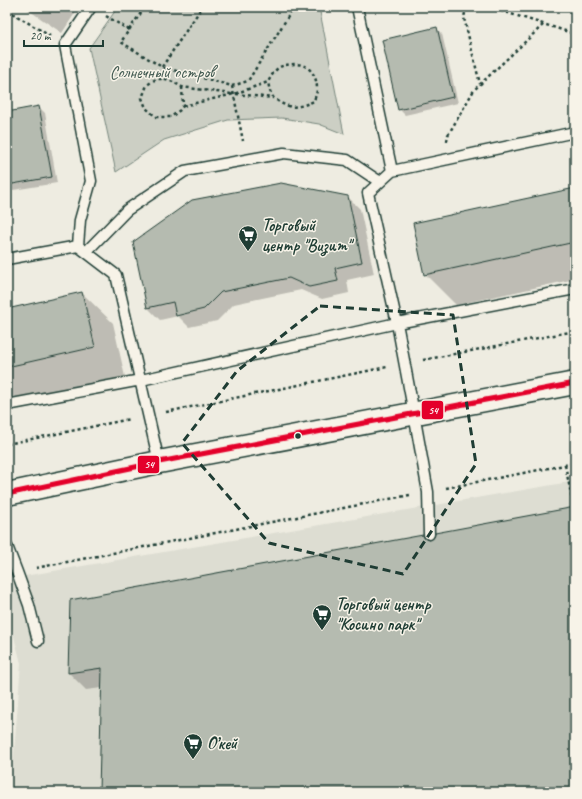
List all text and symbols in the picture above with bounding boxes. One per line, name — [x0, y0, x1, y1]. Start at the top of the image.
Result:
scale bar — [24, 22, 103, 48]
text: 20 m — [30, 28, 52, 44]
park label: Солнечный остров — [110, 62, 218, 83]
place label: Торговый центр "Визит" — [262, 215, 355, 257]
supermarket icon: Торговый центр "Визит" — [237, 224, 259, 252]
line badge: 54 — [421, 400, 444, 420]
text: 54 — [428, 403, 440, 417]
unlabelled marker — [293, 431, 303, 441]
line badge: 54 — [137, 455, 160, 474]
text: 54 — [144, 457, 156, 471]
place label: Торговый центр "Косино парк" — [336, 594, 432, 635]
supermarket icon: Торговый центр "Косино парк" — [311, 603, 333, 631]
supermarket icon: О’кей — [182, 732, 204, 760]
place label: О’кей — [207, 733, 239, 754]

